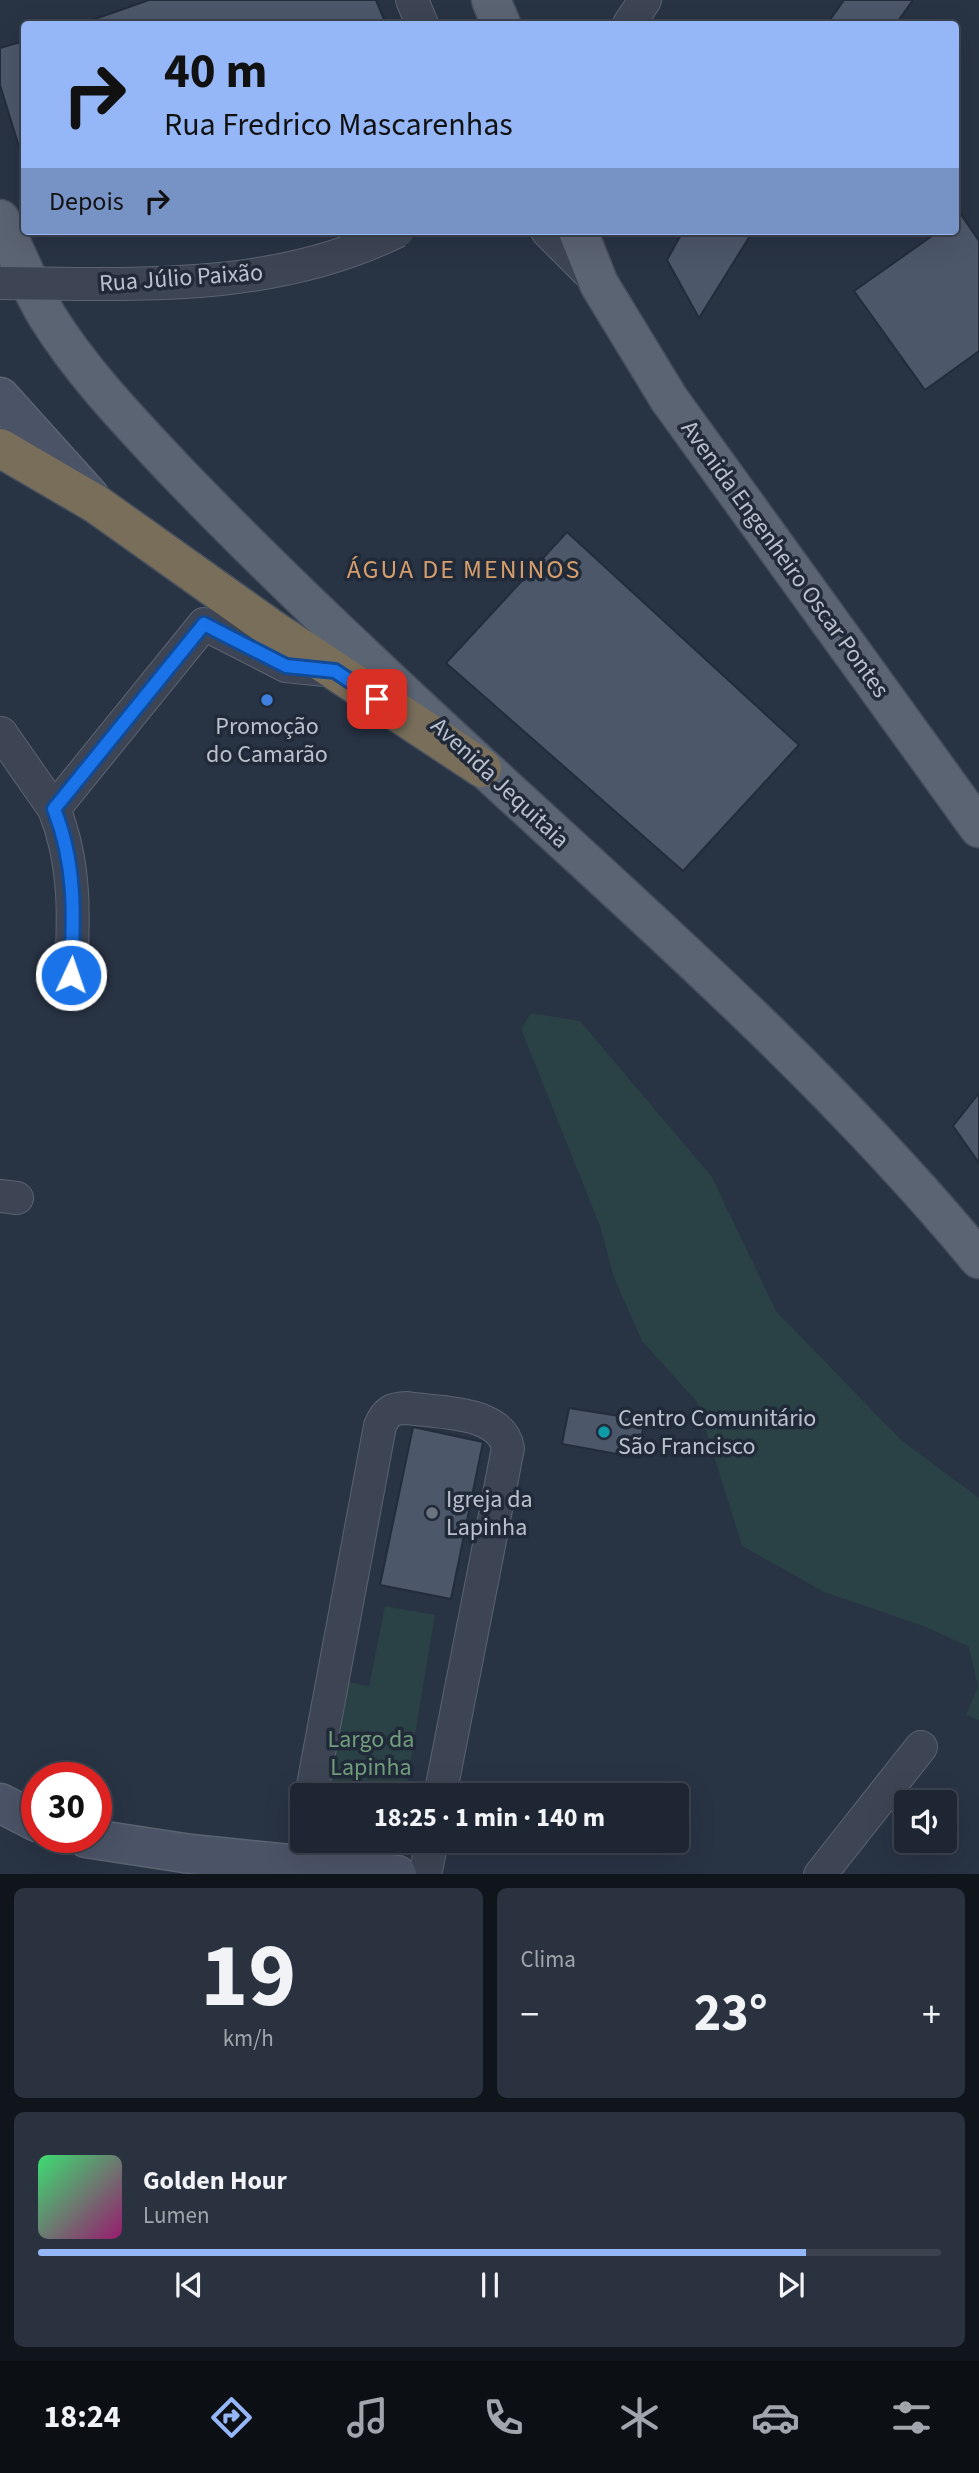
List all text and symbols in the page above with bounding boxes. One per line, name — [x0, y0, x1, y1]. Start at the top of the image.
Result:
text: 40 m — [164, 37, 268, 107]
icon: right — [49, 49, 140, 140]
text: Rua Fredrico Mascarenhas — [164, 102, 513, 148]
icon: right — [138, 182, 176, 220]
text: Depois — [49, 183, 124, 220]
street label: Rua Júlio Paixão — [98, 255, 264, 301]
street label: Avenida Engenheiro Oscar Pontes — [672, 413, 898, 705]
district label: ÁGUA DE MENINOS — [347, 551, 581, 588]
pin — [347, 669, 407, 729]
icon: arrive — [358, 680, 396, 718]
marker: Promoção do Camarão — [259, 692, 275, 708]
place label: Promoção do Camarão — [206, 709, 328, 772]
street label: Avenida Jequitaia — [423, 709, 577, 857]
position arrow — [34, 938, 108, 1012]
place label: Centro Comunitário São Francisco — [618, 1401, 816, 1464]
marker: Centro Comunitário São Francisco — [596, 1424, 612, 1440]
place label: Igreja da Lapinha — [446, 1482, 533, 1545]
marker: Igreja da Lapinha — [424, 1505, 440, 1521]
park label: Largo da Lapinha — [328, 1722, 414, 1785]
speed limit sign: 30 — [21, 1762, 112, 1853]
map controls — [894, 1790, 957, 1853]
button: sound — [894, 1790, 957, 1853]
text: 18:25 · 1 min · 140 m — [374, 1799, 605, 1836]
text: 19 — [200, 1912, 296, 2041]
text: Clima — [521, 1943, 576, 1976]
text: 23° — [694, 1977, 768, 2051]
text: − — [521, 1988, 539, 2042]
text: + — [922, 1988, 941, 2042]
text: km/h — [223, 2022, 274, 2055]
text: Golden Hour — [143, 2162, 287, 2199]
text: Lumen — [143, 2199, 210, 2232]
icon: previous — [170, 2266, 208, 2304]
icon: pause — [471, 2266, 509, 2304]
icon: next — [772, 2266, 810, 2304]
icon: directions — [207, 2393, 256, 2442]
icon: music — [343, 2393, 392, 2442]
icon: phone — [479, 2393, 528, 2442]
icon: climate — [615, 2393, 664, 2442]
icon: car — [751, 2393, 800, 2442]
icon: filters — [887, 2393, 936, 2442]
text: 18:24 — [43, 2394, 121, 2440]

